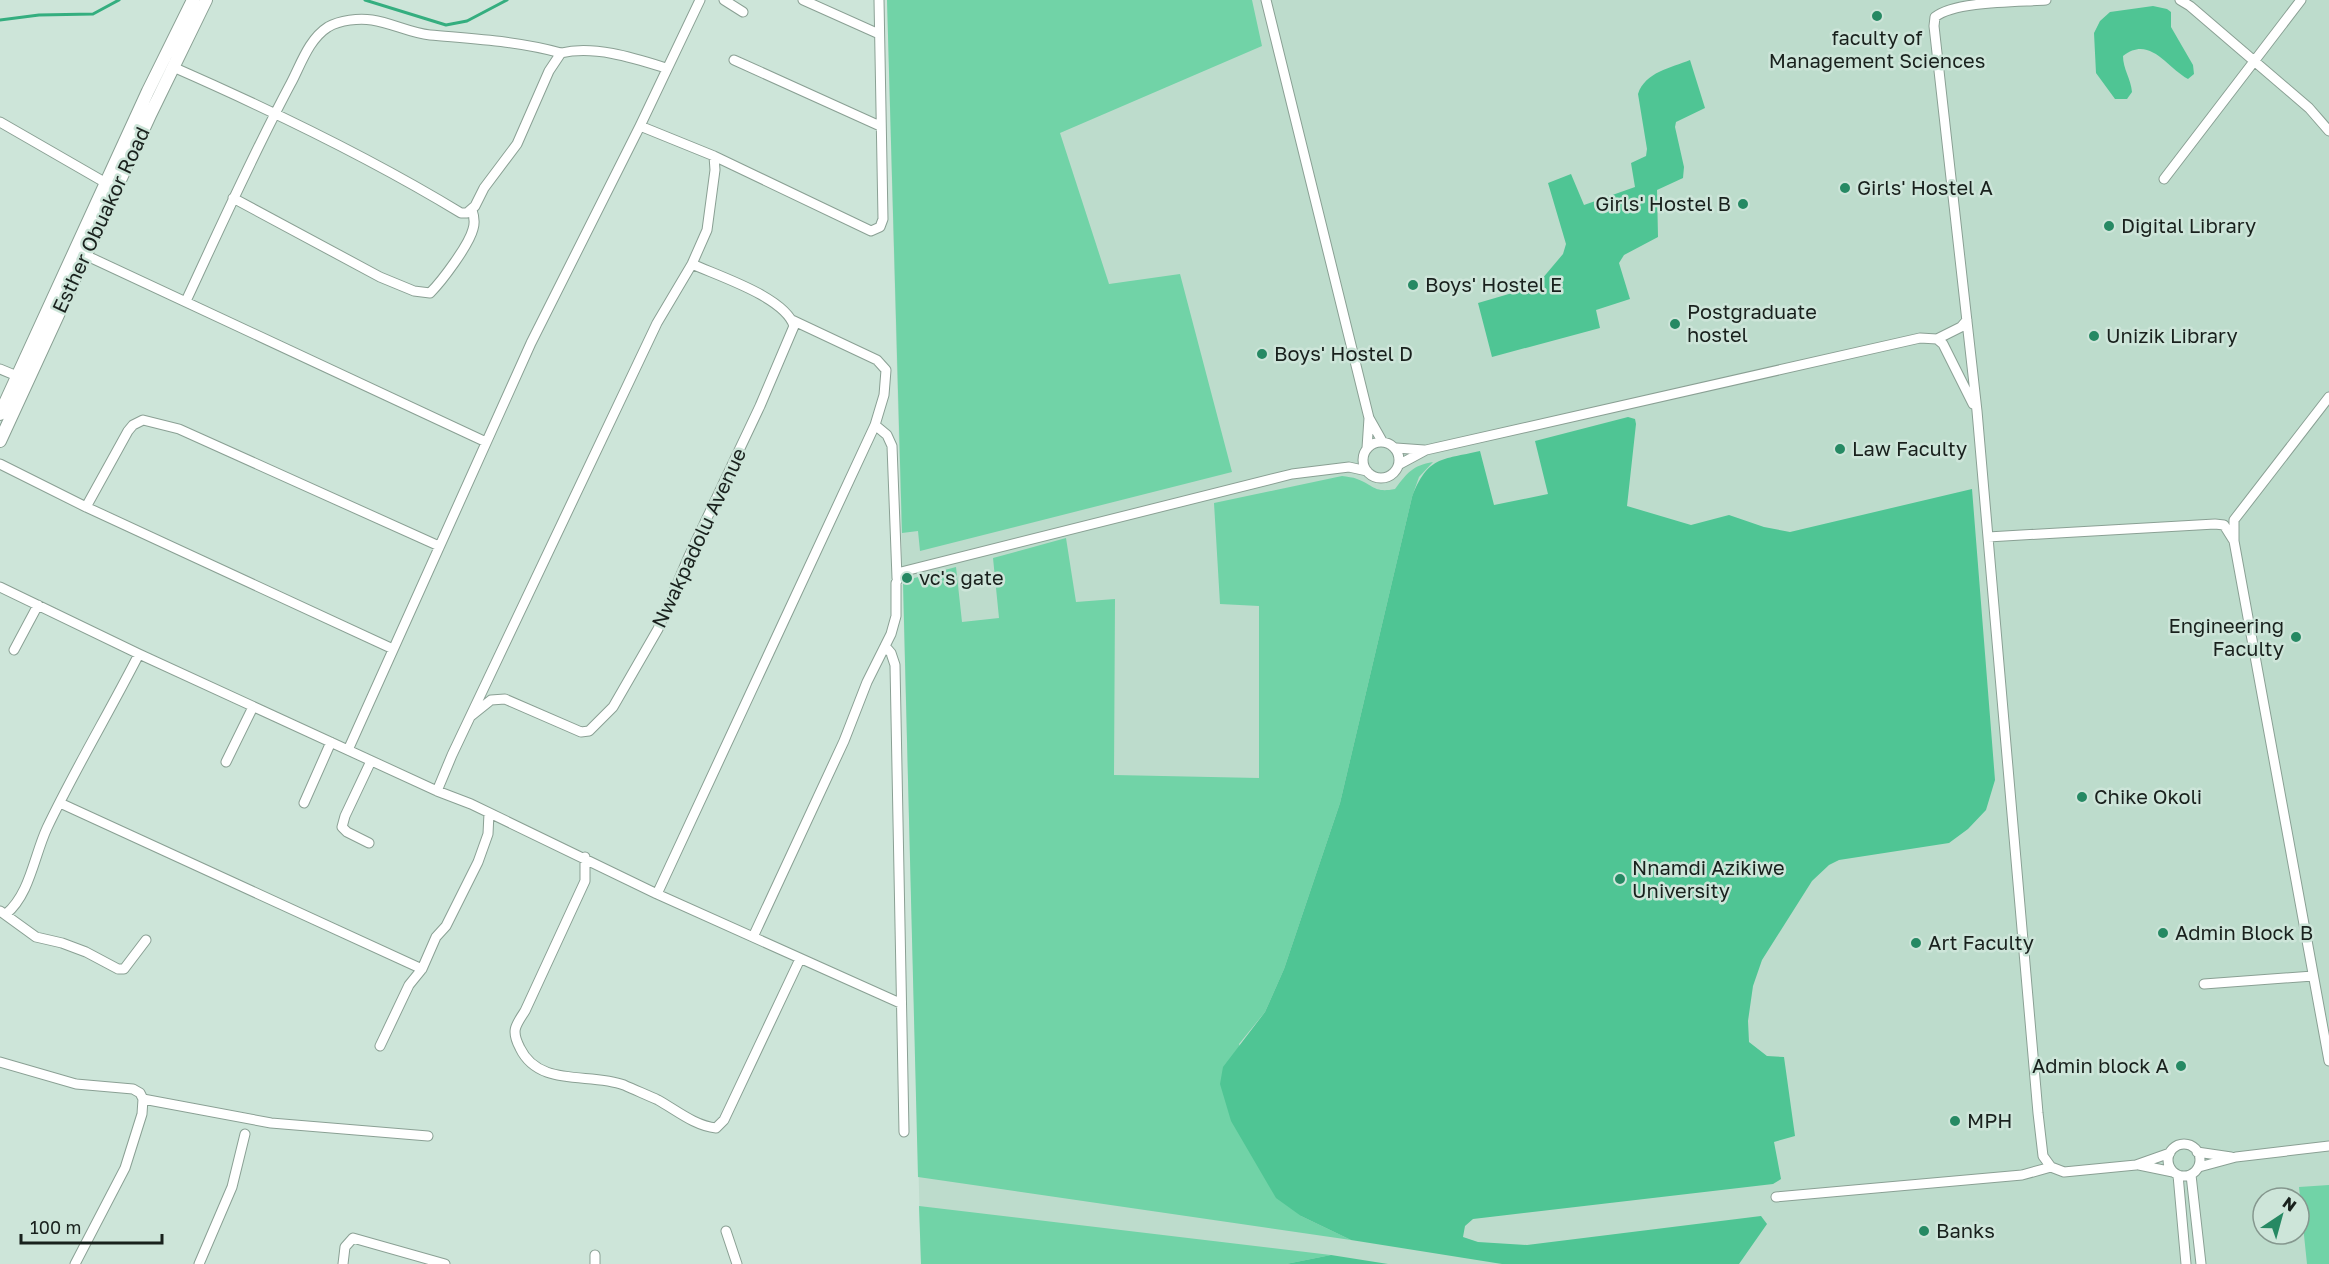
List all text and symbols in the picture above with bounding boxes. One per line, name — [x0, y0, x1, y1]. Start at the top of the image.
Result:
marker: faculty of Management Sciences — [1870, 9, 1884, 23]
place label: faculty of Management Sciences — [1769, 25, 1985, 72]
street label: Esther Obuakor Road — [46, 123, 154, 317]
place label: Girls' Hostel A — [1857, 175, 1993, 199]
marker: Girls' Hostel A — [1838, 181, 1852, 195]
place label: Girls' Hostel B — [1595, 191, 1731, 215]
marker: Girls' Hostel B — [1736, 197, 1750, 211]
place label: Digital Library — [2121, 213, 2256, 237]
marker: Digital Library — [2102, 219, 2116, 233]
place label: Boys' Hostel E — [1425, 272, 1562, 296]
marker: Boys' Hostel E — [1406, 278, 1420, 292]
place label: Postgraduate hostel — [1687, 299, 1817, 346]
marker: Postgraduate hostel — [1668, 317, 1682, 331]
place label: Unizik Library — [2106, 323, 2238, 347]
marker: Unizik Library — [2087, 329, 2101, 343]
place label: Boys' Hostel D — [1274, 341, 1413, 365]
marker: Boys' Hostel D — [1255, 347, 1269, 361]
place label: Law Faculty — [1852, 436, 1967, 460]
marker: Law Faculty — [1833, 442, 1847, 456]
street label: Nwakpadolu Avenue — [646, 444, 750, 631]
place label: vc's gate — [919, 565, 1004, 589]
marker: vc's gate — [900, 571, 914, 585]
place label: Engineering Faculty — [2169, 613, 2284, 660]
marker: Engineering Faculty — [2289, 630, 2303, 644]
place label: Chike Okoli — [2094, 784, 2202, 808]
marker: Chike Okoli — [2075, 790, 2089, 804]
place label: Nnamdi Azikiwe University — [1632, 855, 1785, 902]
marker: Nnamdi Azikiwe University — [1613, 872, 1627, 886]
place label: Admin Block B — [2175, 920, 2313, 944]
marker: Admin Block B — [2156, 926, 2170, 940]
place label: Art Faculty — [1928, 930, 2034, 954]
marker: Art Faculty — [1909, 936, 1923, 950]
place label: Admin block A — [2032, 1053, 2169, 1077]
marker: Admin block A — [2174, 1059, 2188, 1073]
place label: MPH — [1967, 1108, 2013, 1132]
marker: MPH — [1948, 1114, 1962, 1128]
north arrow — [2251, 1186, 2311, 1246]
text: N — [2279, 1192, 2301, 1216]
scale bar — [21, 1207, 162, 1245]
text: 100 m — [30, 1216, 81, 1238]
place label: Banks — [1936, 1218, 1995, 1242]
marker: Banks — [1917, 1224, 1931, 1238]

